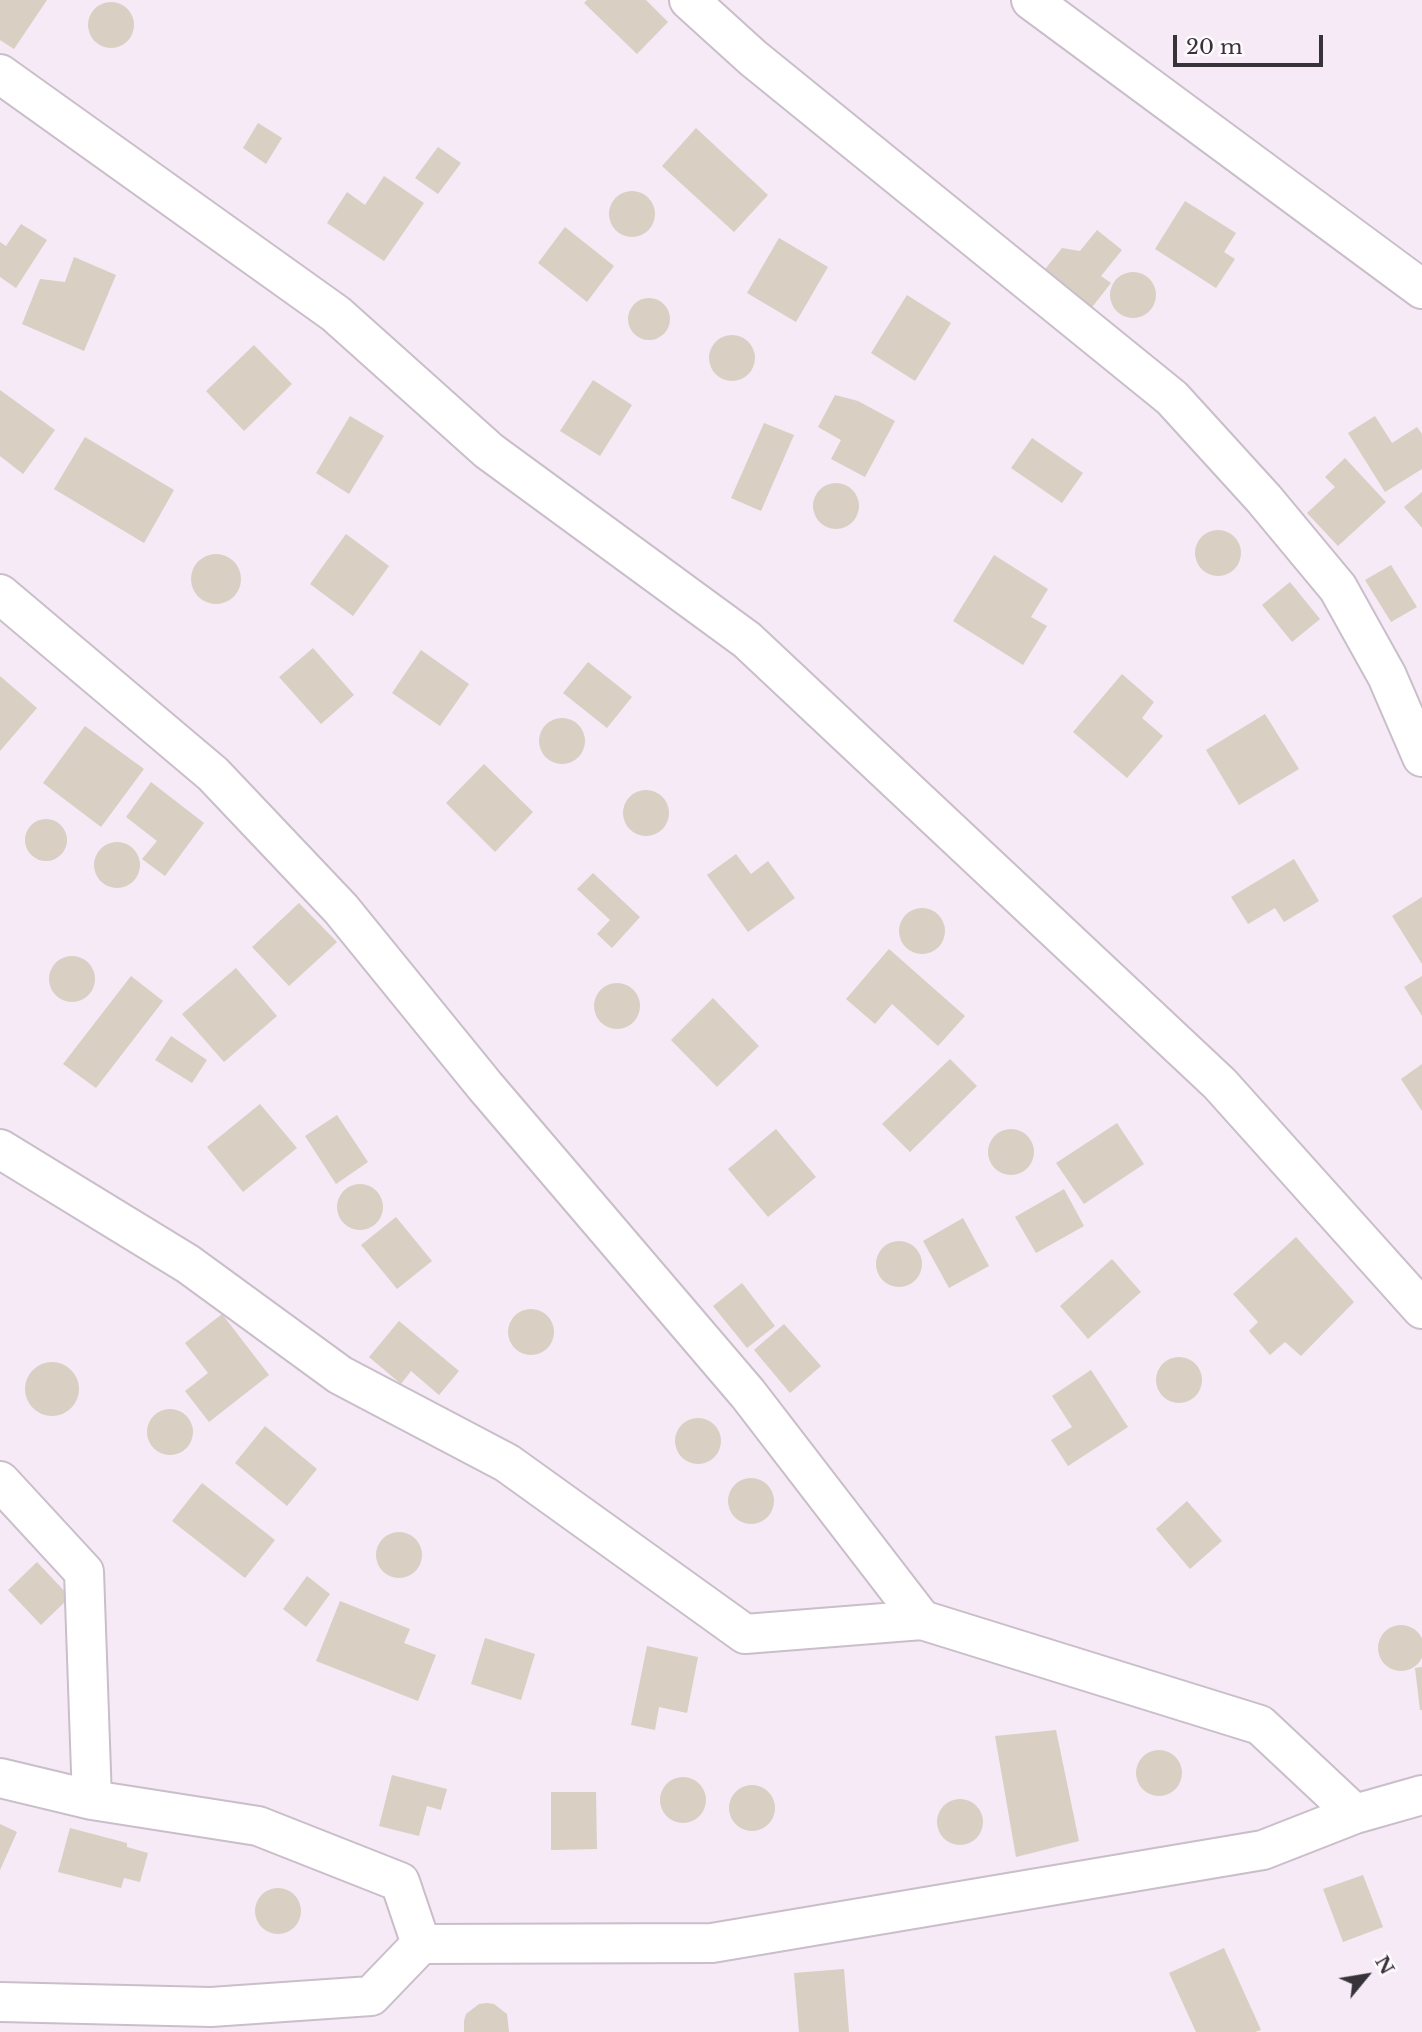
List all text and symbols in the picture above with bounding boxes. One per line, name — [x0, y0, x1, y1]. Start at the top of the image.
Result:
scale bar — [1177, 21, 1328, 65]
text: 20 m — [1186, 34, 1243, 60]
north arrow — [1331, 1941, 1401, 2011]
text: N — [1370, 1952, 1399, 1979]

